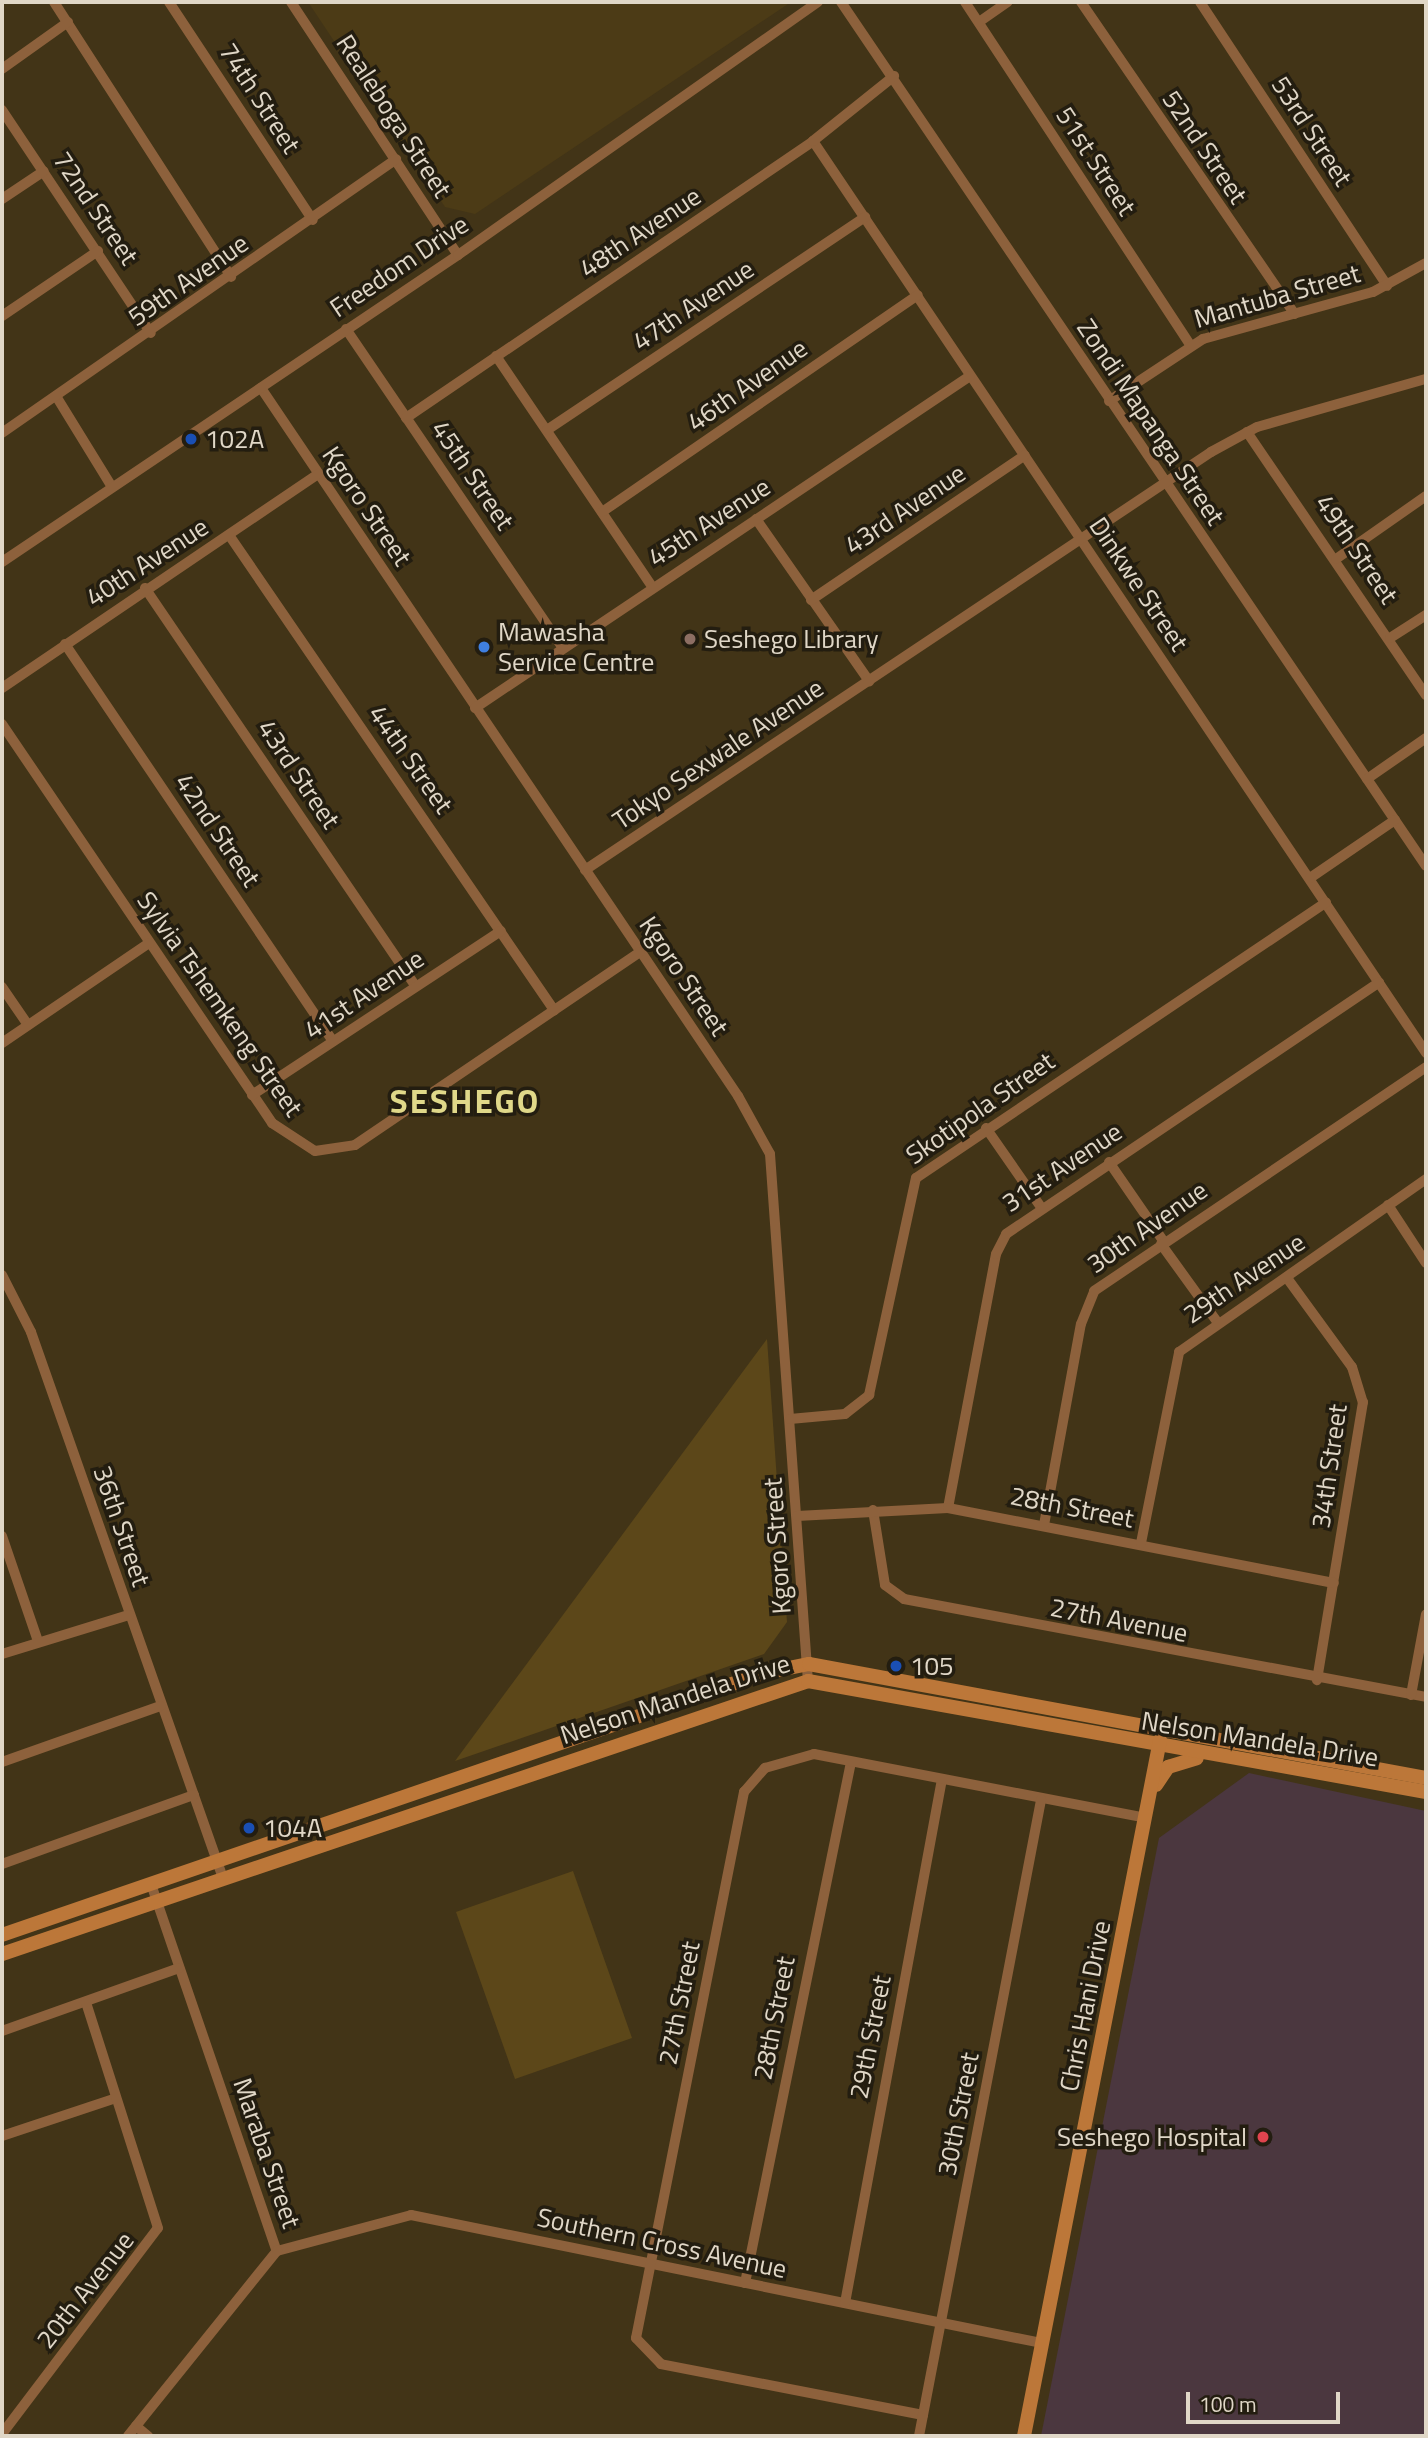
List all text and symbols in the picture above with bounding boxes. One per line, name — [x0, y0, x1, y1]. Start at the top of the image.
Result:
street label: Realeboga Street — [330, 29, 458, 203]
street label: 74th Street — [213, 37, 307, 159]
street label: 53rd Street — [1265, 70, 1359, 192]
street label: 52nd Street — [1156, 85, 1254, 209]
street label: 51st Street — [1049, 101, 1143, 221]
street label: 72nd Street — [47, 146, 145, 270]
street label: 48th Avenue — [574, 180, 706, 284]
street label: Freedom Drive — [324, 208, 474, 324]
street label: 59th Avenue — [122, 227, 254, 333]
street label: 47th Avenue — [627, 253, 759, 357]
street label: Mantuba Street — [1190, 257, 1364, 335]
street label: Zondi Mapanga Street — [1071, 313, 1231, 531]
street label: 46th Avenue — [681, 332, 813, 438]
street label: 45th Street — [425, 414, 521, 536]
place label: 102A — [205, 423, 264, 455]
marker: 102A — [183, 431, 199, 447]
street label: Kgoro Street — [316, 441, 418, 571]
street label: 43rd Avenue — [839, 457, 971, 561]
street label: 45th Avenue — [642, 471, 776, 573]
street label: 49th Street — [1309, 488, 1405, 610]
street label: 40th Avenue — [80, 511, 214, 613]
street label: Dinkwe Street — [1083, 511, 1195, 657]
place label: Mawasha Service Centre — [498, 616, 654, 678]
place label: Seshego Library — [704, 623, 879, 655]
marker: Seshego Library — [682, 631, 698, 647]
marker: Mawasha Service Centre — [476, 639, 492, 655]
street label: Tokyo Sexwale Avenue — [607, 672, 829, 836]
street label: 44th Street — [362, 699, 460, 819]
street label: 43rd Street — [251, 714, 347, 834]
street label: 42nd Street — [169, 768, 267, 892]
street label: Sylvia Tshemkeng Street — [131, 886, 309, 1122]
street label: Kgoro Street — [633, 911, 735, 1041]
street label: 41st Avenue — [298, 943, 430, 1045]
street label: Skotipola Street — [900, 1045, 1060, 1171]
district label: SESHEGO — [391, 1082, 539, 1122]
street label: 31st Avenue — [996, 1116, 1128, 1218]
street label: 30th Avenue — [1081, 1174, 1213, 1280]
street label: 29th Avenue — [1178, 1226, 1310, 1330]
street label: 34th Street — [1305, 1402, 1353, 1530]
street label: 36th Street — [87, 1462, 157, 1590]
street label: Kgoro Street — [757, 1477, 797, 1615]
street label: 28th Street — [1008, 1480, 1136, 1534]
street label: 27th Avenue — [1048, 1591, 1190, 1649]
street label: Nelson Mandela Drive — [556, 1647, 794, 1751]
place label: 105 — [910, 1650, 954, 1682]
marker: 105 — [888, 1658, 904, 1674]
street label: Nelson Mandela Drive — [1139, 1705, 1381, 1773]
place label: 104A — [263, 1812, 322, 1844]
marker: 104A — [241, 1820, 257, 1836]
street label: Chris Hani Drive — [1053, 1918, 1117, 2094]
street label: 27th Street — [652, 1939, 706, 2067]
street label: 28th Street — [747, 1954, 801, 2082]
street label: 29th Street — [843, 1973, 897, 2101]
street label: 30th Street — [931, 2050, 985, 2178]
street label: Maraba Street — [227, 2074, 307, 2232]
place label: Seshego Hospital — [1057, 2121, 1247, 2153]
marker: Seshego Hospital — [1253, 2127, 1273, 2147]
street label: Southern Cross Avenue — [534, 2201, 790, 2285]
street label: 20th Avenue — [30, 2226, 140, 2354]
scale bar — [1190, 2378, 1344, 2422]
text: 100 m — [1199, 2388, 1256, 2420]

